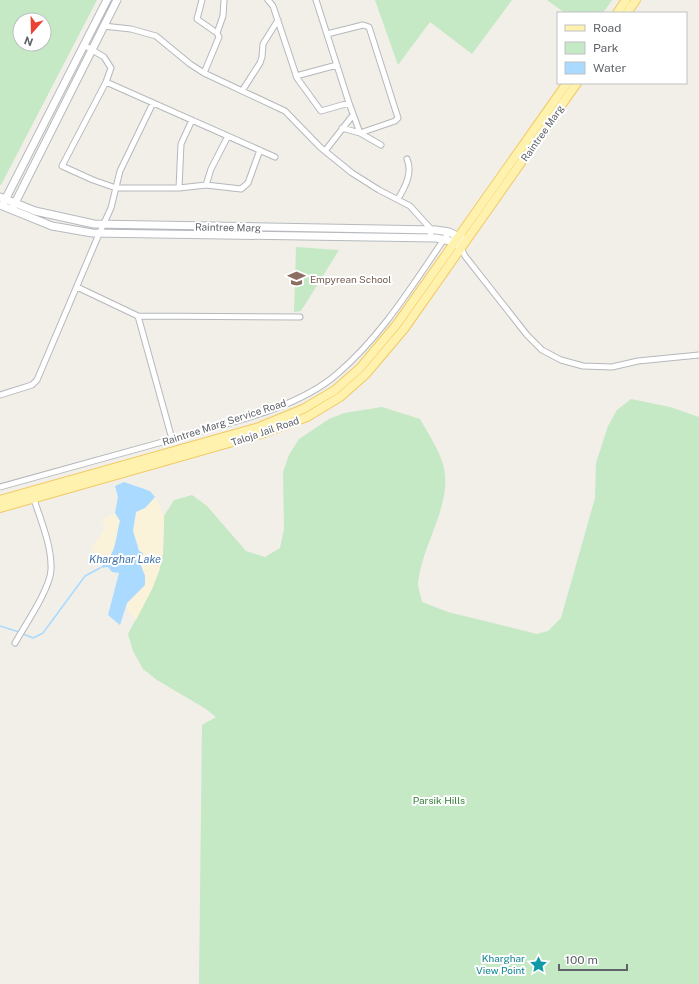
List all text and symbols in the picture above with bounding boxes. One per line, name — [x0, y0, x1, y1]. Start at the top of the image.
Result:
north arrow — [12, 12, 52, 52]
legend — [557, 12, 687, 84]
text: Road — [593, 21, 621, 35]
text: N — [22, 34, 35, 49]
text: Park — [593, 41, 619, 55]
text: Water — [593, 61, 627, 75]
street label: Raintree Marg — [518, 103, 566, 163]
street label: Raintree Marg — [195, 220, 261, 234]
school or university icon: Empyrean School — [287, 269, 307, 289]
place label: Empyrean School — [310, 273, 391, 285]
street label: Raintree Marg Service Road — [161, 396, 287, 448]
street label: Taloja Jail Road — [229, 414, 301, 448]
water label: Kharghar Lake — [89, 553, 161, 565]
park label: Parsik Hills — [413, 794, 465, 806]
scale bar — [559, 946, 627, 972]
place label: Kharghar View Point — [476, 952, 525, 976]
text: 100 m — [565, 953, 598, 967]
place icon: Kharghar View Point — [528, 954, 548, 974]

